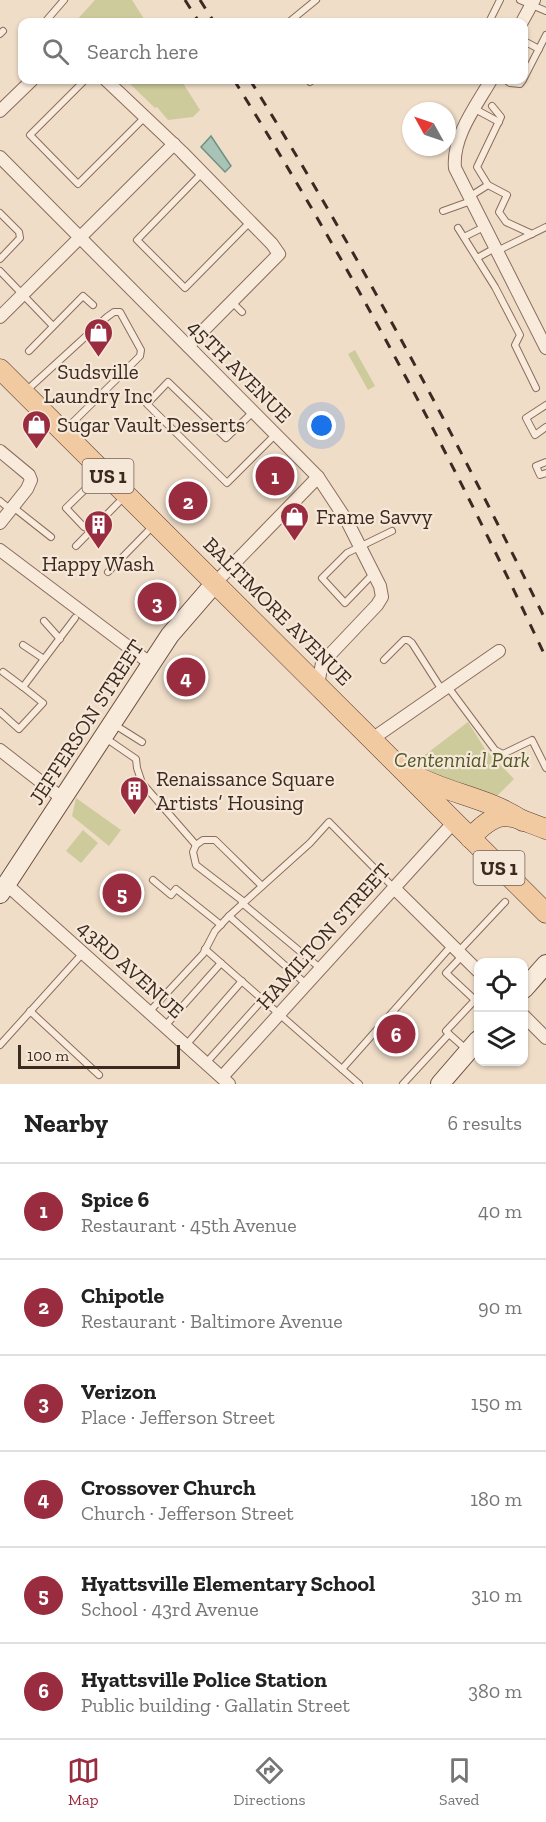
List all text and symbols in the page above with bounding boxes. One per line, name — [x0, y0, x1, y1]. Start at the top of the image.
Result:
search box — [18, 18, 528, 84]
icon: search — [39, 35, 72, 68]
text: Search here — [87, 38, 198, 65]
north arrow — [402, 102, 456, 156]
street label: 45TH AVENUE — [183, 314, 297, 428]
shop icon: Sudsville Laundry Inc — [82, 316, 114, 358]
place label: Sudsville Laundry Inc — [43, 359, 153, 408]
shop icon: Sugar Vault Desserts — [20, 408, 52, 450]
your location — [307, 411, 336, 440]
place label: Sugar Vault Desserts — [57, 412, 245, 437]
pin: 1 — [256, 454, 294, 498]
road number: US 1 — [82, 459, 134, 493]
pin: 2 — [168, 478, 207, 524]
shop icon: Frame Savvy — [279, 500, 311, 542]
place label: Frame Savvy — [316, 504, 433, 529]
building icon: Happy Wash — [82, 508, 114, 550]
street label: BALTIMORE AVENUE — [199, 532, 357, 690]
place label: Happy Wash — [42, 551, 155, 576]
pin: 3 — [138, 580, 176, 624]
street label: JEFFERSON STREET — [23, 635, 149, 809]
pin: 4 — [166, 654, 206, 700]
park label: Centennial Park — [394, 747, 530, 772]
place label: Renaissance Square Artists’ Housing — [156, 766, 335, 815]
building icon: Renaissance Square Artists’ Housing — [119, 774, 151, 816]
road number: US 1 — [474, 851, 524, 885]
street label: HAMILTON STREET — [251, 858, 395, 1014]
pin: 5 — [102, 870, 142, 916]
street label: 43RD AVENUE — [73, 915, 189, 1023]
map controls — [474, 958, 528, 1066]
button: locate — [474, 958, 528, 1012]
pin: 6 — [376, 1012, 416, 1056]
button: layers — [474, 1012, 528, 1066]
scale bar — [18, 1042, 180, 1070]
text: 100 m — [27, 1046, 69, 1065]
text: Nearby — [24, 1107, 108, 1139]
text: 6 results — [448, 1111, 522, 1135]
text: Spice 6 — [81, 1186, 149, 1213]
text: 1 — [39, 1199, 48, 1223]
text: 40 m — [478, 1199, 522, 1223]
text: Restaurant · 45th Avenue — [81, 1213, 297, 1237]
text: Chipotle — [81, 1282, 164, 1309]
text: 2 — [38, 1295, 49, 1319]
text: 90 m — [478, 1295, 522, 1319]
text: Restaurant · Baltimore Avenue — [81, 1309, 343, 1333]
text: Verizon — [81, 1378, 156, 1405]
text: 3 — [38, 1391, 49, 1415]
text: 150 m — [471, 1391, 522, 1415]
text: Place · Jefferson Street — [81, 1405, 275, 1429]
text: Crossover Church — [81, 1474, 256, 1501]
text: 4 — [38, 1487, 49, 1511]
text: 180 m — [470, 1487, 522, 1511]
text: Church · Jefferson Street — [81, 1501, 294, 1525]
text: Hyattsville Elementary School — [81, 1570, 375, 1597]
text: 5 — [38, 1583, 49, 1607]
text: 310 m — [471, 1583, 522, 1607]
text: School · 43rd Avenue — [81, 1597, 259, 1621]
text: Hyattsville Police Station — [81, 1666, 327, 1693]
text: 6 — [38, 1679, 49, 1703]
text: 380 m — [468, 1679, 522, 1703]
text: Public building · Gallatin Street — [81, 1693, 350, 1717]
tab: Map — [67, 1754, 100, 1809]
tab: Directions — [233, 1754, 306, 1809]
tab: Saved — [439, 1754, 479, 1809]

